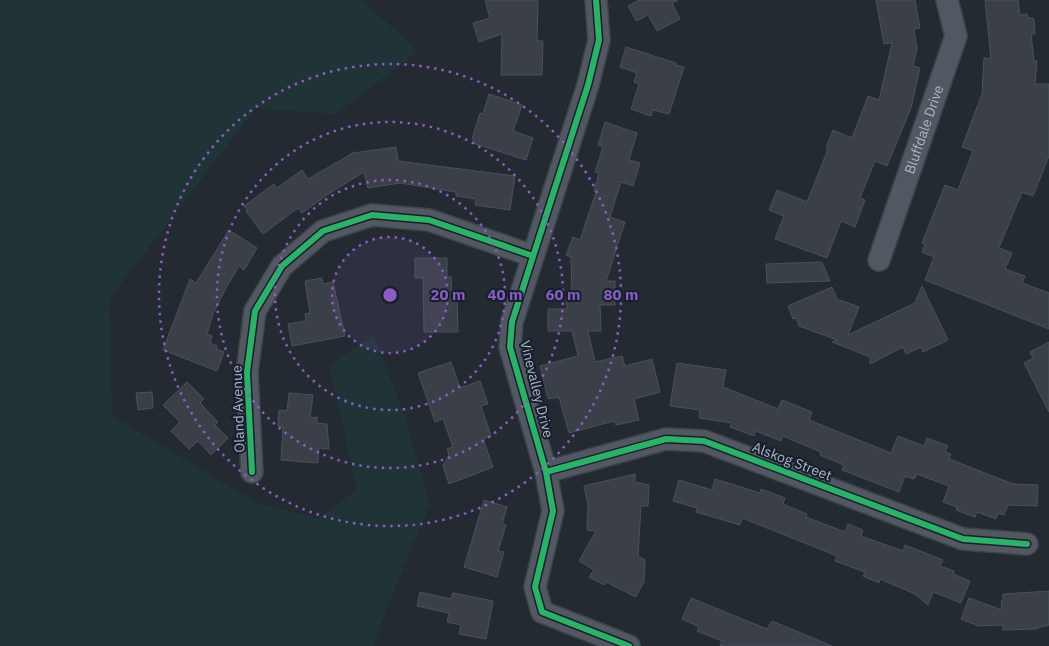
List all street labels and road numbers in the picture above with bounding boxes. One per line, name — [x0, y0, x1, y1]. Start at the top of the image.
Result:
street label: Bluffdale Drive — [900, 82, 948, 176]
street label: Vinevalley Drive — [516, 338, 558, 440]
street label: Oland Avenue — [227, 365, 249, 453]
street label: Alskog Street — [750, 438, 834, 484]

